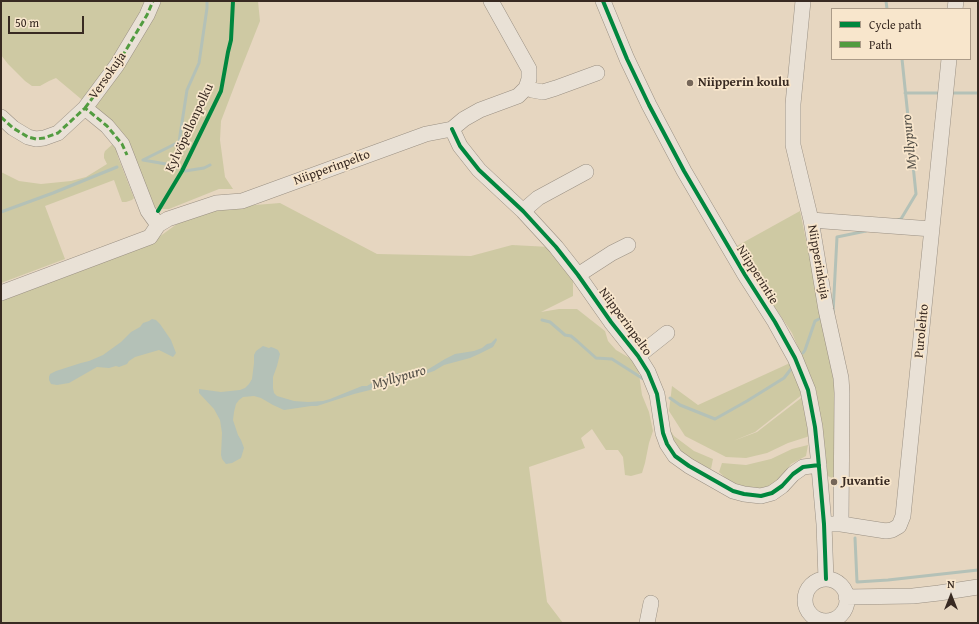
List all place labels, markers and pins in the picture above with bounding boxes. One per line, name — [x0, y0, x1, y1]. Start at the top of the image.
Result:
place label: Niipperin koulu — [698, 75, 789, 91]
marker: Niipperin koulu — [685, 78, 695, 88]
place label: Juvantie — [842, 474, 890, 490]
marker: Juvantie — [829, 477, 839, 487]

